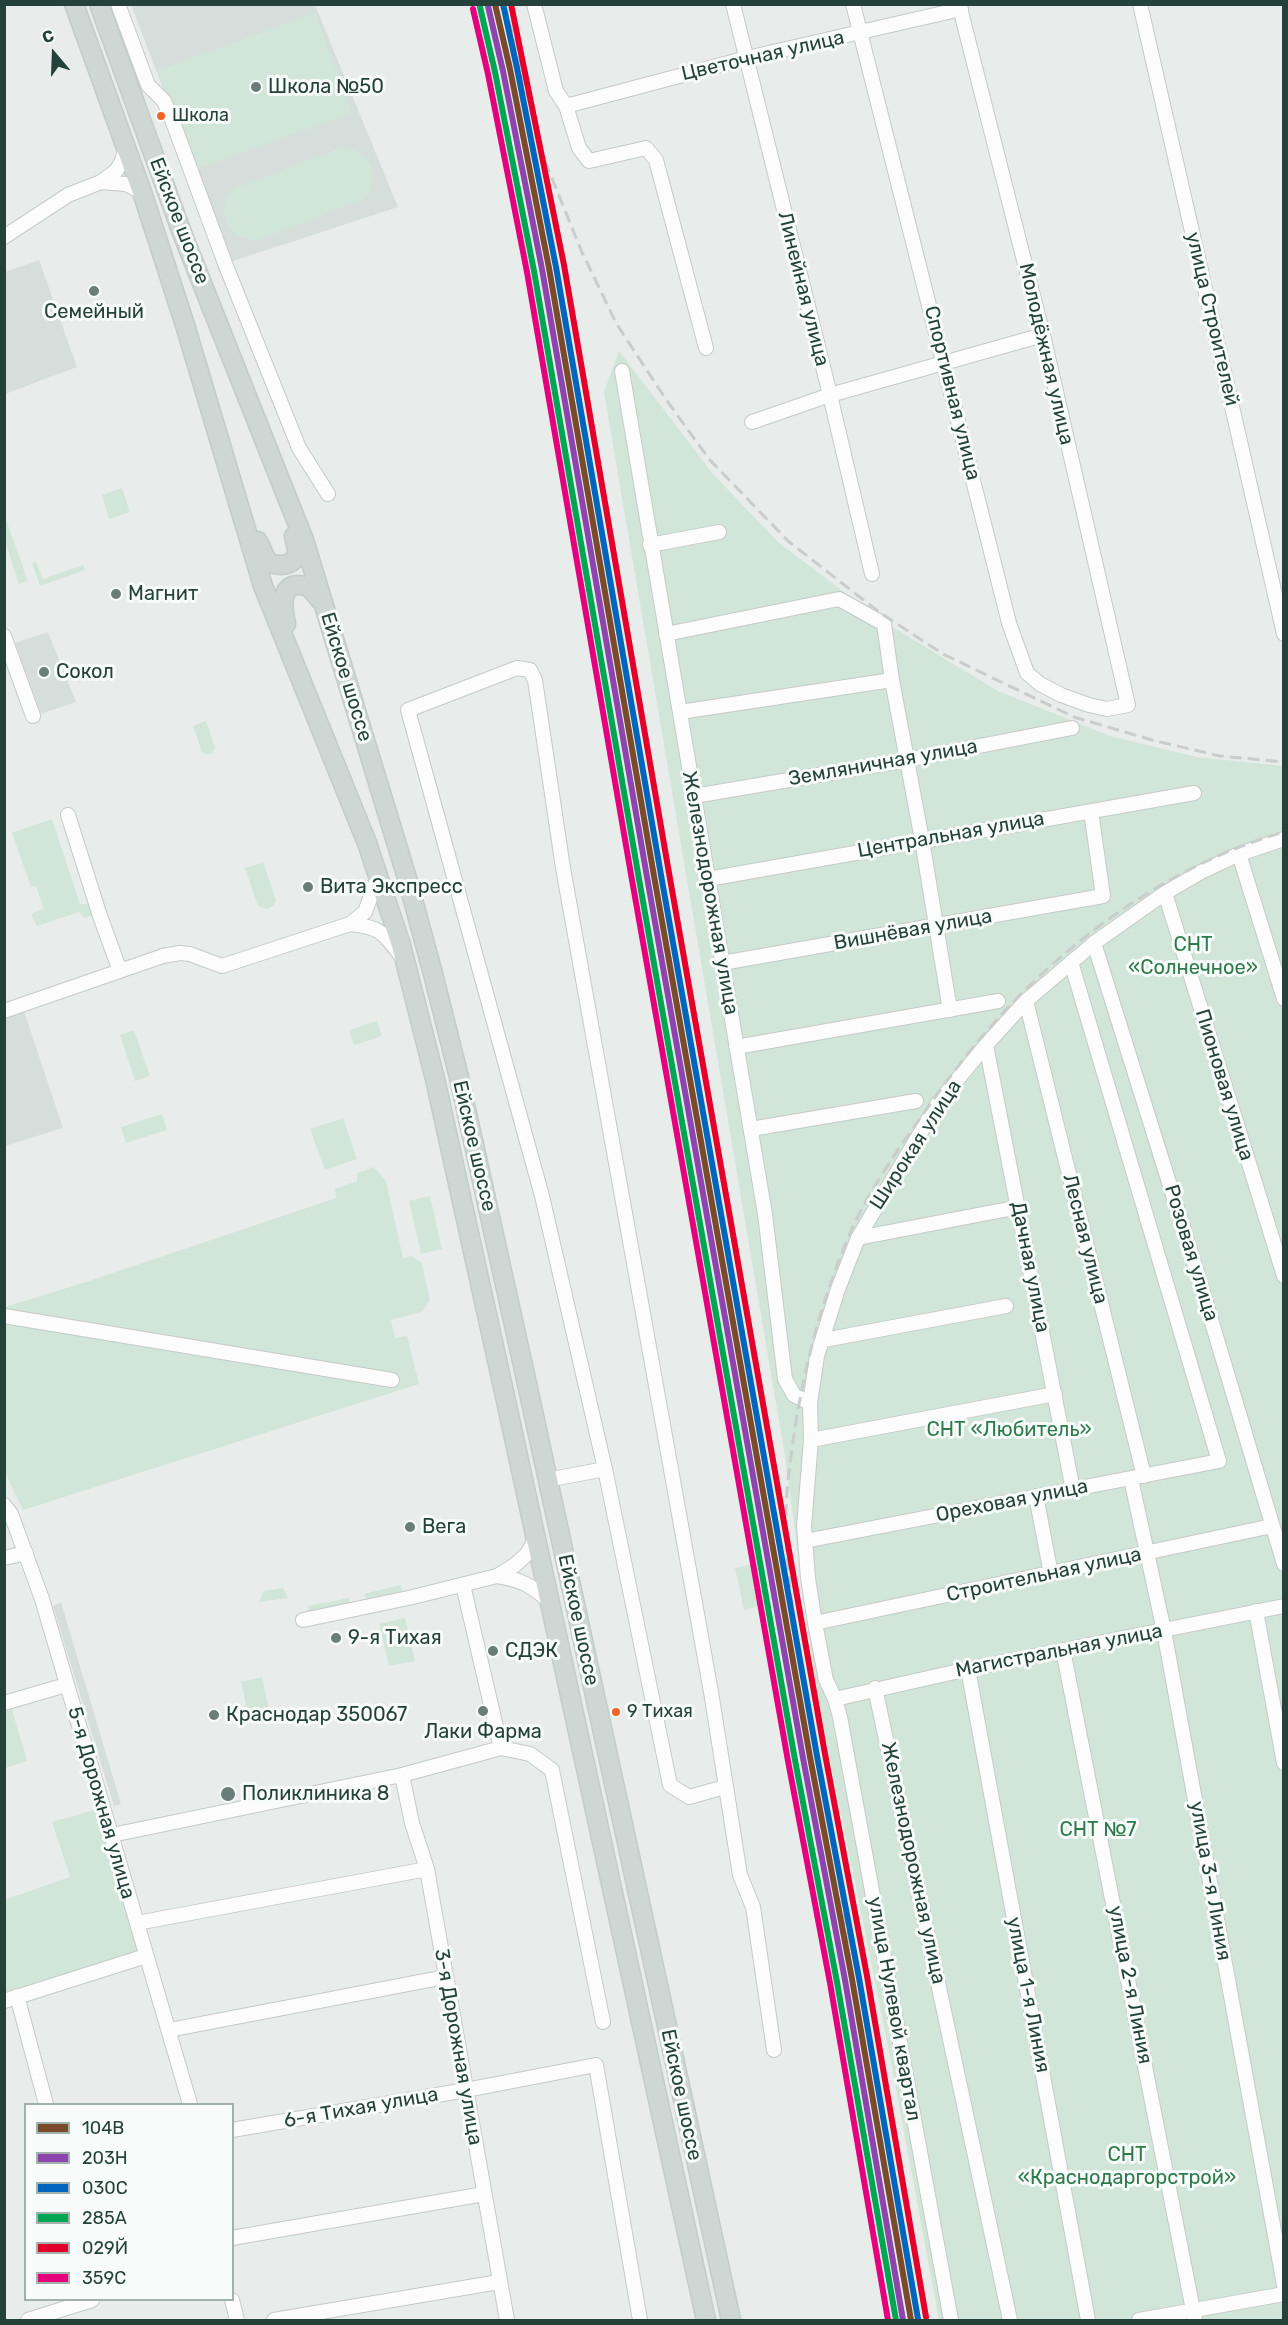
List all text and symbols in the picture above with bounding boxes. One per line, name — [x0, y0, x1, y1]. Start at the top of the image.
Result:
north arrow — [24, 24, 84, 84]
text: С — [40, 26, 56, 47]
street label: Цветочная улица — [679, 26, 847, 86]
place label: Школа №50 — [268, 75, 384, 99]
marker: Школа №50 — [249, 80, 263, 94]
place label: Школа — [172, 105, 229, 127]
marker: Школа — [155, 110, 167, 122]
street label: Ейское шоссе — [144, 154, 214, 288]
street label: Линейная улица — [772, 209, 834, 369]
street label: улица Строителей — [1180, 230, 1244, 408]
street label: Молодёжная улица — [1013, 261, 1079, 447]
marker: Семейный — [87, 284, 101, 298]
place label: Семейный — [44, 300, 144, 324]
street label: Спортивная улица — [919, 303, 985, 483]
place label: Магнит — [128, 582, 198, 606]
marker: Магнит — [109, 587, 123, 601]
street label: Ейское шоссе — [315, 610, 377, 744]
place label: Сокол — [56, 660, 114, 684]
marker: Сокол — [37, 665, 51, 679]
street label: Земляничная улица — [787, 735, 979, 791]
street label: Железнодорожная улица — [677, 769, 743, 1017]
street label: Центральная улица — [856, 807, 1046, 863]
place label: Вита Экспресс — [320, 875, 463, 899]
marker: Вита Экспресс — [301, 880, 315, 894]
street label: Вишнёвая улица — [832, 904, 994, 956]
park label: СНТ «Солнечное» — [1128, 933, 1258, 980]
street label: Пионовая улица — [1190, 1006, 1258, 1164]
street label: Широкая улица — [865, 1076, 967, 1214]
street label: Ейское шоссе — [447, 1078, 501, 1214]
street label: Лесная улица — [1057, 1172, 1113, 1306]
street label: Розовая улица — [1159, 1182, 1223, 1324]
street label: Дачная улица — [1006, 1200, 1054, 1334]
park label: СНТ «Любитель» — [926, 1418, 1092, 1442]
street label: Ореховая улица — [934, 1474, 1090, 1528]
place label: Вега — [422, 1515, 466, 1539]
marker: Вега — [403, 1520, 417, 1534]
street label: Строительная улица — [944, 1543, 1144, 1607]
street label: Ейское шоссе — [552, 1552, 604, 1688]
street label: Магистральная улица — [954, 1619, 1164, 1683]
place label: 9-я Тихая — [348, 1626, 442, 1650]
marker: 9-я Тихая — [329, 1631, 343, 1645]
place label: СДЭК — [505, 1639, 558, 1663]
marker: СДЭК — [486, 1644, 500, 1658]
place label: 9 Тихая — [627, 1701, 693, 1723]
place label: Краснодар 350067 — [226, 1703, 407, 1727]
street label: 5-я Дорожная улица — [62, 1704, 140, 1902]
marker: Лаки Фарма — [476, 1704, 490, 1718]
marker: 9 Тихая — [610, 1706, 622, 1718]
marker: Краснодар 350067 — [207, 1708, 221, 1722]
place label: Лаки Фарма — [424, 1720, 542, 1744]
street label: Железнодорожная улица — [876, 1740, 950, 1986]
place label: Поликлиника 8 — [242, 1782, 390, 1806]
marker: Поликлиника 8 — [219, 1785, 237, 1803]
street label: улица 3-я Линия — [1184, 1799, 1236, 1963]
park label: СНТ №7 — [1059, 1818, 1137, 1842]
street label: улица Нулевой квартал — [862, 1895, 926, 2123]
street label: улица 2-я Линия — [1103, 1904, 1157, 2066]
street label: улица 1-я Линия — [1001, 1915, 1055, 2075]
street label: 3-я Дорожная улица — [429, 1947, 487, 2147]
street label: Ейское шоссе — [655, 2027, 707, 2163]
street label: 6-я Тихая улица — [282, 2083, 440, 2133]
legend — [24, 2103, 234, 2301]
text: 104В — [82, 2117, 124, 2139]
park label: СНТ «Краснодаргорстрой» — [1018, 2143, 1236, 2190]
text: 203Н — [82, 2147, 128, 2169]
text: 030C — [82, 2177, 128, 2199]
text: 285А — [82, 2207, 127, 2229]
text: 029Й — [82, 2237, 128, 2259]
text: 359С — [82, 2267, 126, 2289]

